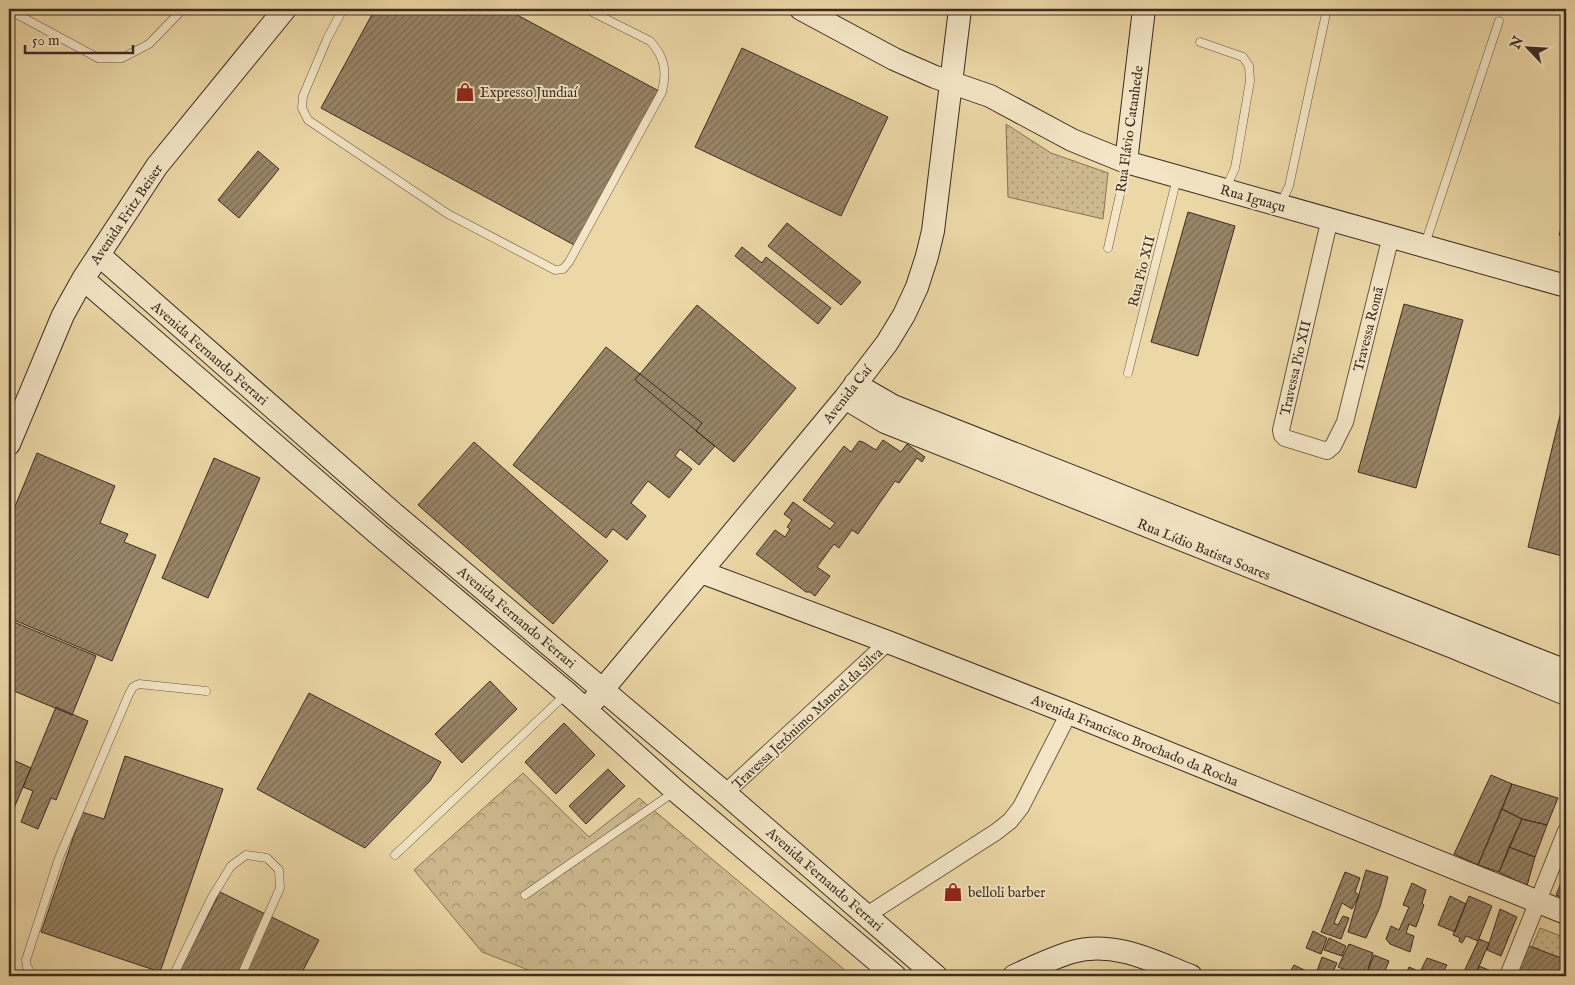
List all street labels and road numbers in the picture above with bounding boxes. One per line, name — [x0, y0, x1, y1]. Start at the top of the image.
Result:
street label: Rua Flávio Catanhede — [1112, 64, 1148, 194]
street label: Avenida Fritz Beiser — [86, 161, 167, 269]
street label: Rua Iguaçu — [1218, 181, 1287, 217]
street label: Rua Pio XII — [1124, 234, 1159, 309]
street label: Travessa Romã — [1350, 284, 1388, 373]
street label: Avenida Fernando Ferrari — [146, 297, 272, 410]
street label: Travessa Pio XII — [1276, 319, 1316, 418]
street label: Avenida Caí — [819, 361, 877, 428]
street label: Rua Lídio Batista Soares — [1134, 515, 1273, 585]
street label: Avenida Fernando Ferrari — [453, 562, 580, 673]
street label: Travessa Jerônimo Manoel da Silva — [729, 643, 887, 793]
street label: Avenida Francisco Brochado da Rocha — [1027, 691, 1242, 791]
street label: Avenida Fernando Ferrari — [761, 823, 887, 936]

